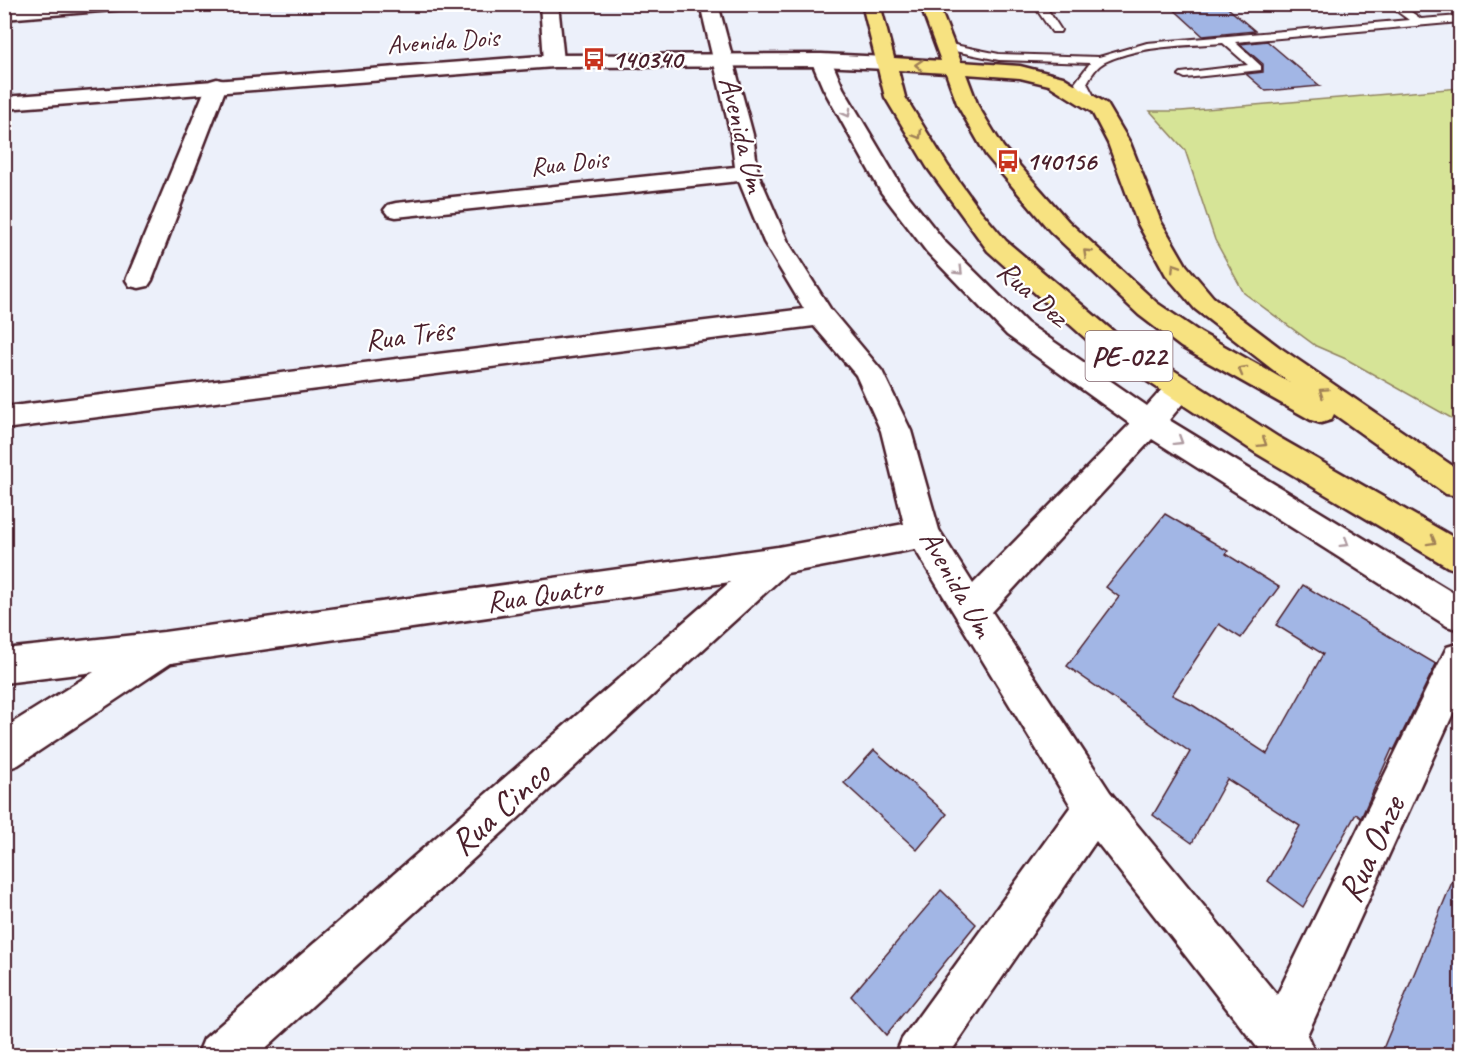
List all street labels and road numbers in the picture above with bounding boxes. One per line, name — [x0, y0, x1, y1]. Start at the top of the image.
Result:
street label: Avenida Dois — [386, 20, 502, 61]
street label: Avenida Um — [710, 73, 776, 198]
street label: Rua Dois — [529, 142, 611, 183]
street label: Rua Dez — [990, 252, 1079, 337]
street label: Rua Três — [363, 310, 458, 359]
road number: PE-022 — [1086, 331, 1172, 381]
street label: Avenida Um — [911, 523, 1004, 645]
street label: Rua Quatro — [484, 567, 607, 621]
street label: Rua Cinco — [440, 749, 562, 865]
street label: Rua Onze — [1327, 787, 1416, 909]

